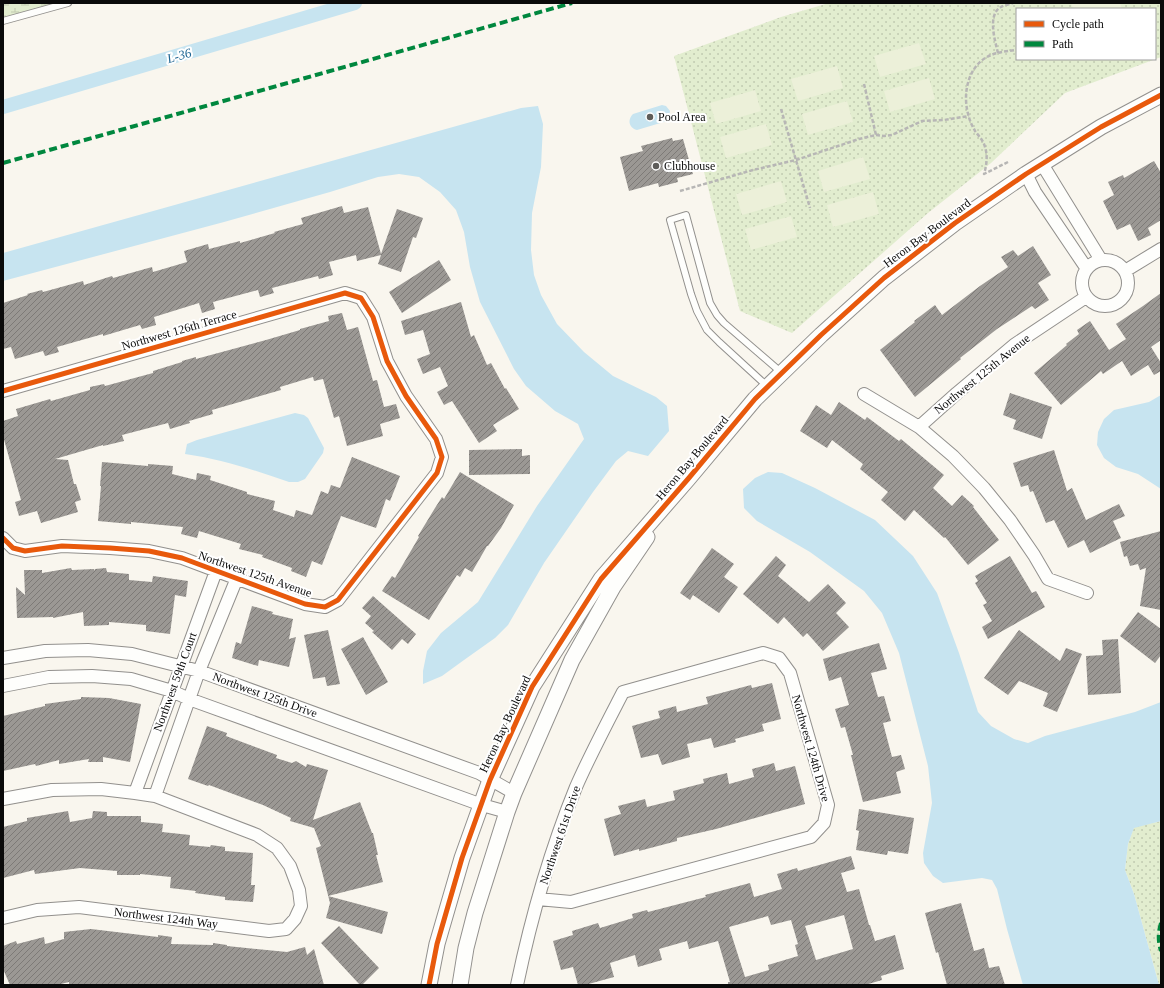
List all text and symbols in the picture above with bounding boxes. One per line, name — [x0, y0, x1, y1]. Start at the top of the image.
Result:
legend — [1016, 8, 1156, 60]
text: Cycle path — [1052, 17, 1104, 31]
text: Path — [1052, 37, 1073, 51]
water label: L-36 — [164, 45, 193, 66]
place label: Pool Area — [658, 110, 706, 124]
marker: Pool Area — [645, 112, 655, 122]
place label: Clubhouse — [664, 159, 715, 173]
marker: Clubhouse — [651, 161, 661, 171]
street label: Heron Bay Boulevard — [881, 196, 973, 270]
street label: Northwest 126th Terrace — [120, 307, 238, 353]
street label: Northwest 125th Avenue — [931, 331, 1033, 417]
street label: Heron Bay Boulevard — [653, 413, 731, 503]
street label: Northwest 125th Avenue — [196, 548, 314, 600]
street label: Northwest 59th Court — [151, 630, 200, 734]
street label: Northwest 125th Drive — [211, 669, 319, 721]
street label: Heron Bay Boulevard — [476, 673, 534, 775]
street label: Northwest 124th Drive — [789, 693, 833, 803]
street label: Northwest 61st Drive — [537, 784, 583, 886]
street label: Northwest 124th Way — [113, 905, 219, 931]

